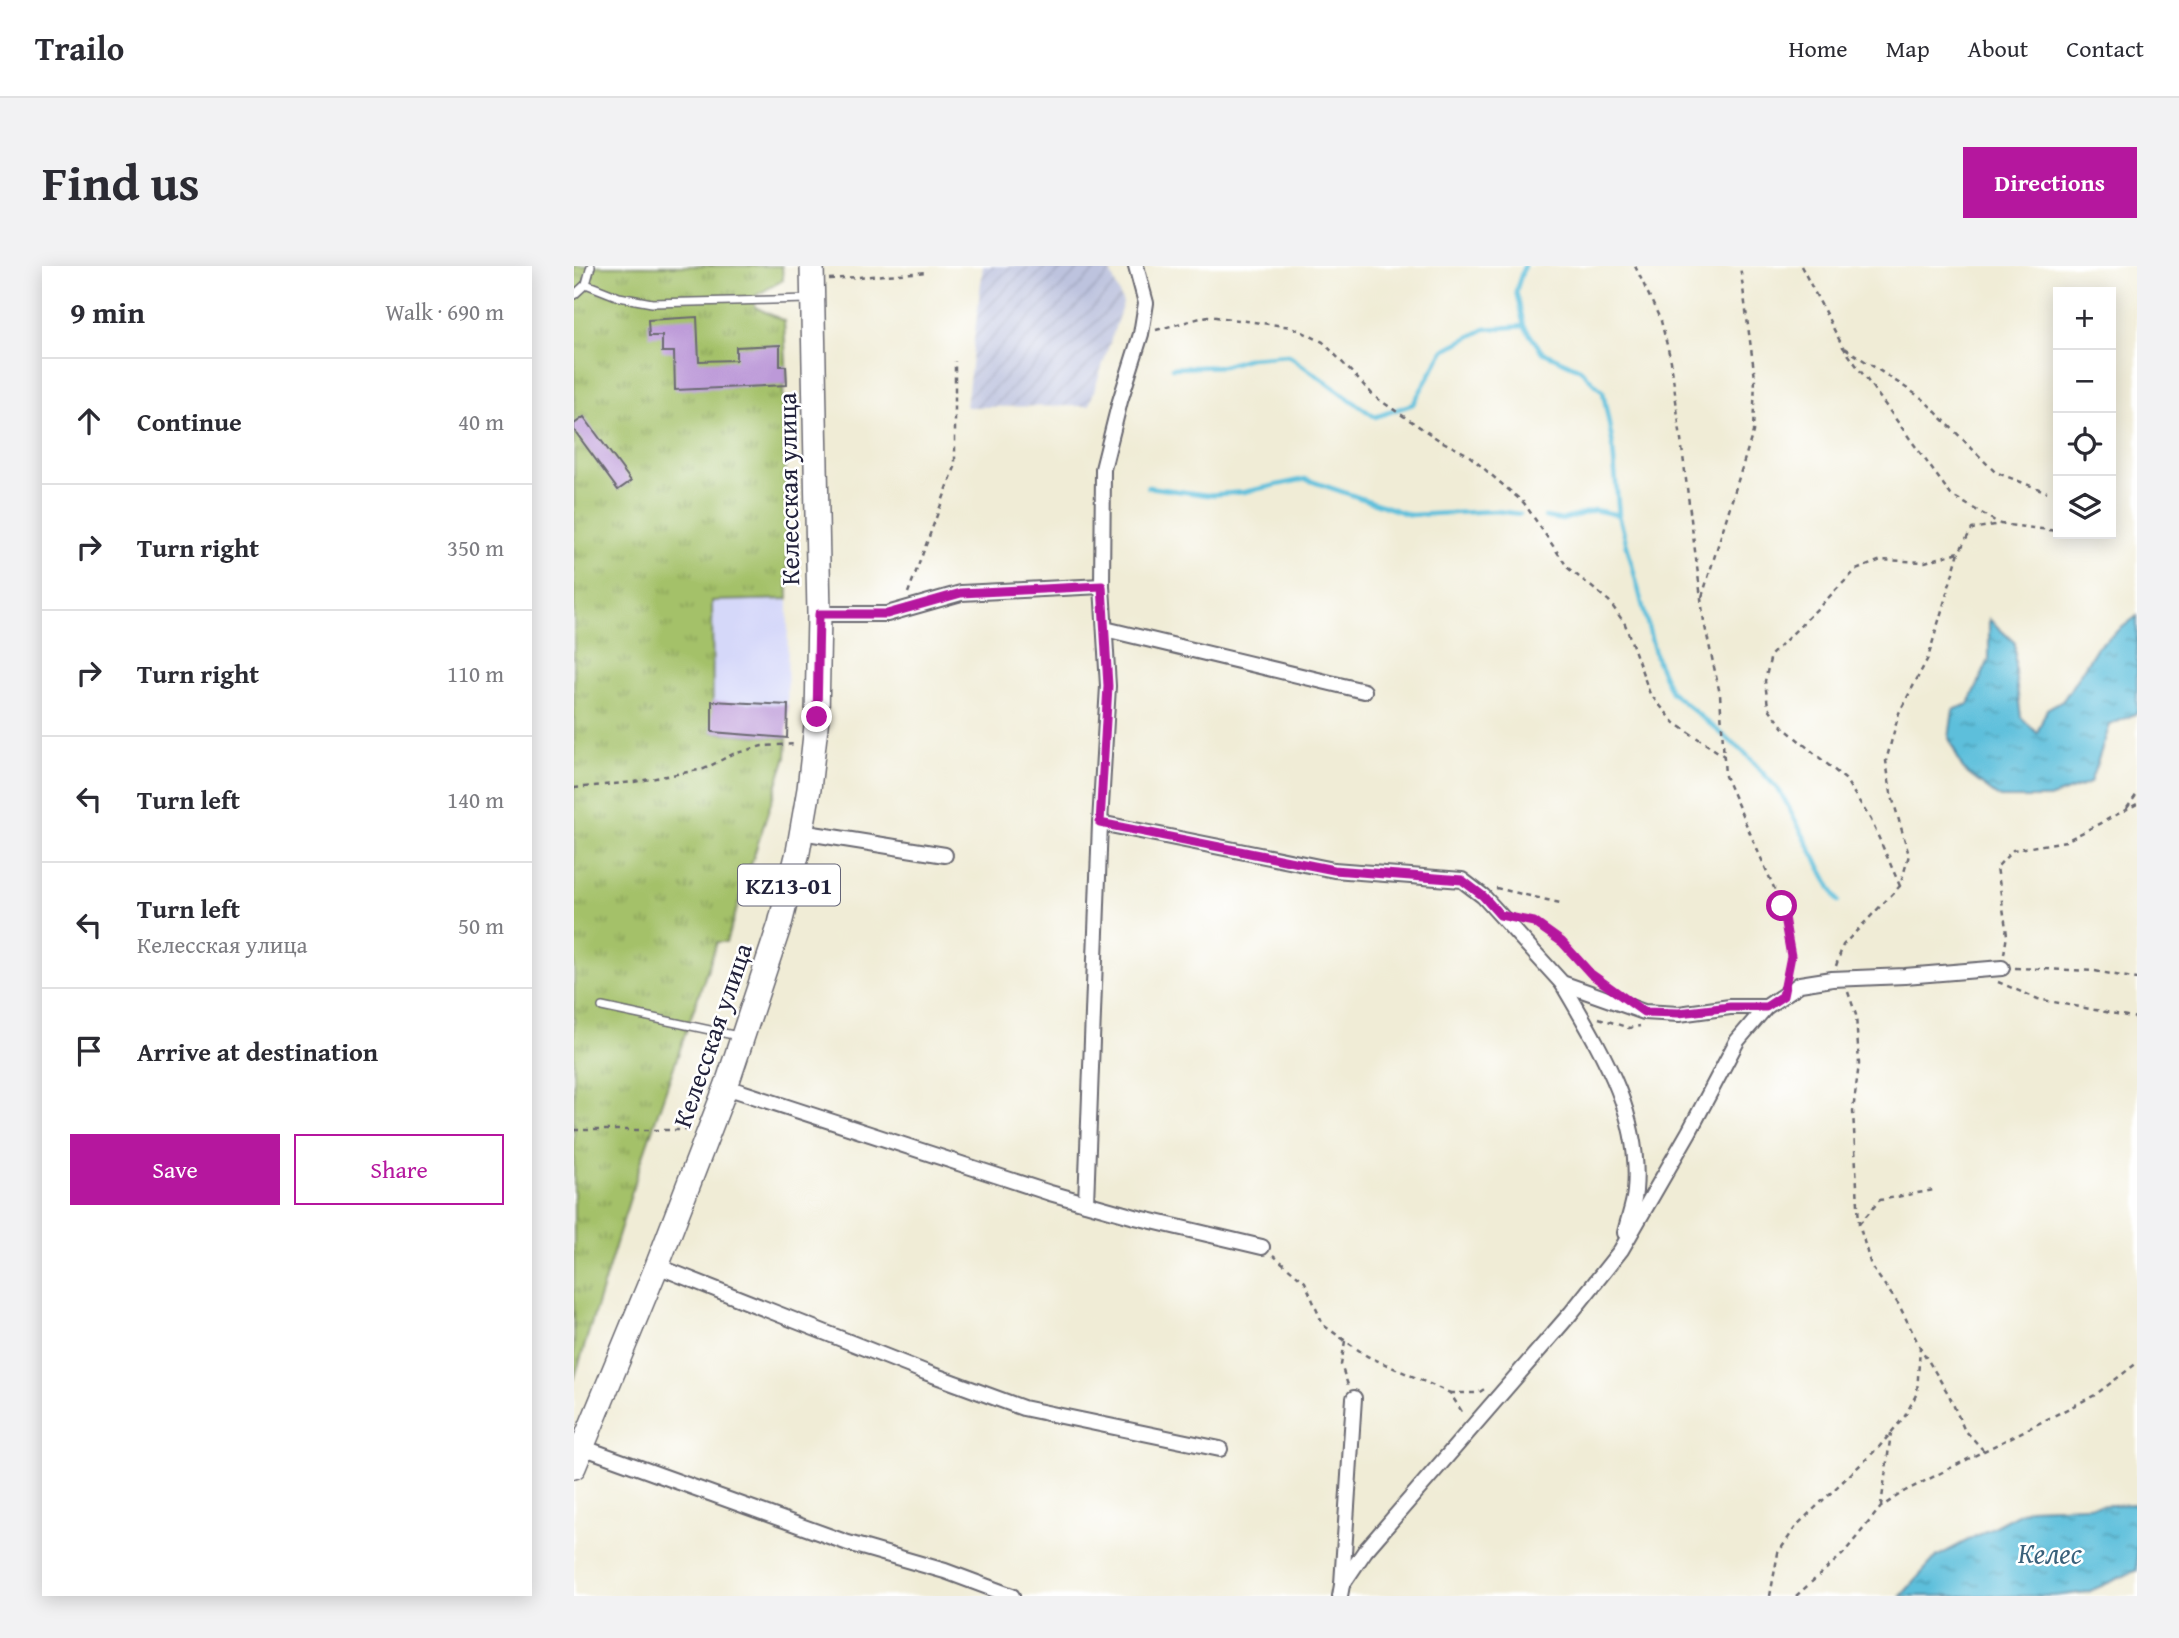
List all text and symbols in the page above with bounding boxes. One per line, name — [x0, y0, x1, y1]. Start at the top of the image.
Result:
text: Trailo — [35, 24, 124, 72]
text: Home — [1789, 31, 1848, 66]
text: Map — [1886, 31, 1930, 66]
text: About — [1968, 31, 2028, 66]
text: Contact — [2066, 31, 2144, 66]
text: Find us — [42, 146, 200, 218]
button: Directions — [1963, 147, 2137, 218]
map controls — [2053, 287, 2116, 539]
button: + — [2053, 287, 2116, 350]
text: 9 min — [70, 290, 145, 334]
text: Walk · 690 m — [385, 295, 504, 328]
button: − — [2053, 350, 2116, 413]
street label: Келесская улица — [767, 392, 809, 586]
icon: ahead — [70, 402, 108, 440]
text: Continue — [137, 402, 242, 441]
text: 40 m — [458, 405, 504, 438]
button: locate — [2053, 413, 2116, 476]
button: layers — [2053, 476, 2116, 539]
icon: right — [70, 528, 108, 566]
text: Turn right — [137, 528, 259, 567]
text: 350 m — [447, 531, 504, 564]
icon: right — [70, 654, 108, 692]
text: Turn right — [137, 654, 259, 693]
text: 110 m — [447, 657, 504, 690]
route end — [801, 701, 832, 732]
icon: left — [70, 780, 108, 818]
text: Turn left — [137, 780, 240, 819]
text: 140 m — [447, 783, 504, 816]
road number: KZ13-01 — [738, 864, 840, 906]
text: Turn left — [137, 889, 240, 928]
route start — [1766, 890, 1797, 921]
icon: left — [70, 906, 108, 944]
text: 50 m — [458, 909, 504, 942]
text: Келесская улица — [137, 928, 308, 961]
street label: Келесская улица — [662, 937, 762, 1132]
icon: arrive — [70, 1032, 108, 1070]
text: Arrive at destination — [137, 1032, 378, 1071]
button: Save — [70, 1134, 280, 1205]
button: Share — [294, 1134, 504, 1205]
water label: Келес — [2018, 1532, 2083, 1573]

